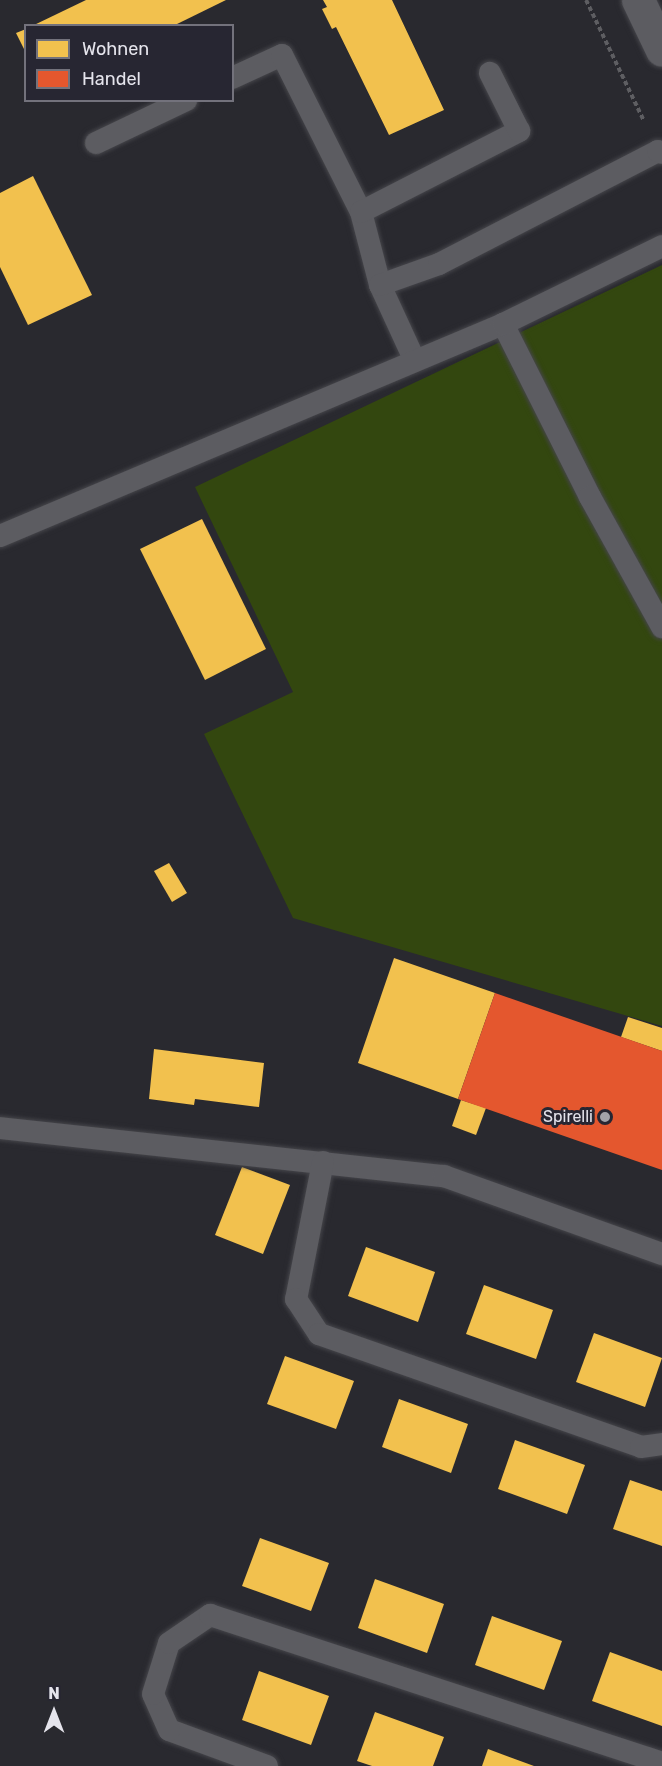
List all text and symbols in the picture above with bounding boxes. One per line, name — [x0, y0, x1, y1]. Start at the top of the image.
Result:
legend — [24, 24, 234, 102]
text: Wohnen — [82, 38, 149, 60]
text: Handel — [82, 68, 141, 90]
place label: Spirelli — [543, 1107, 593, 1127]
marker: Spirelli — [598, 1110, 612, 1124]
north arrow — [24, 1682, 84, 1742]
text: N — [48, 1684, 60, 1703]

